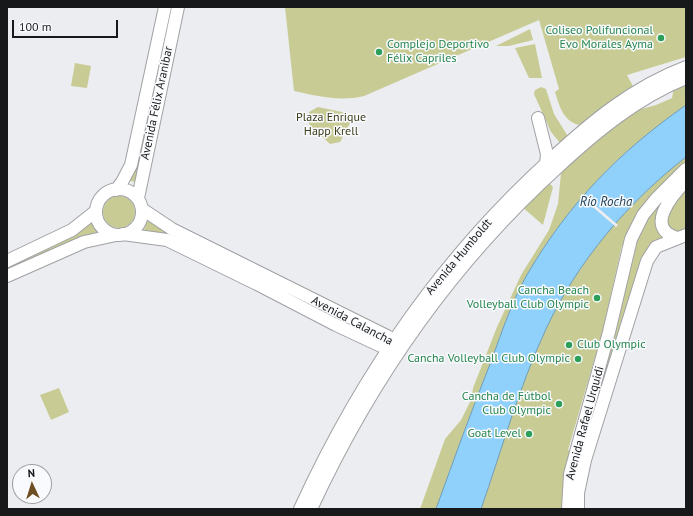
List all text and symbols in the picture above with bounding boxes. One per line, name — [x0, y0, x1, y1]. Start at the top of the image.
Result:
scale bar — [14, 12, 120, 38]
text: 100 m — [19, 19, 52, 34]
place label: Coliseo Polifuncional Evo Morales Ayma — [545, 24, 653, 52]
marker: Coliseo Polifuncional Evo Morales Ayma — [656, 33, 666, 43]
place label: Complejo Deportivo Félix Capriles — [387, 38, 489, 66]
street label: Avenida Félix Aranibar — [138, 45, 176, 161]
marker: Complejo Deportivo Félix Capriles — [374, 47, 384, 57]
park label: Plaza Enrique Happ Krell — [296, 111, 366, 139]
water label: Río Rocha — [580, 194, 632, 210]
street label: Avenida Humboldt — [423, 216, 495, 298]
place label: Cancha Beach Volleyball Club Olympic — [467, 284, 589, 312]
street label: Avenida Calancha — [309, 293, 395, 349]
marker: Cancha Beach Volleyball Club Olympic — [592, 293, 602, 303]
place label: Club Olympic — [577, 338, 646, 352]
marker: Club Olympic — [564, 340, 574, 350]
place label: Cancha Volleyball Club Olympic — [407, 352, 570, 366]
marker: Cancha Volleyball Club Olympic — [573, 354, 583, 364]
street label: Avenida Rafael Urquidi — [563, 365, 607, 481]
place label: Cancha de Fútbol Club Olympic — [462, 390, 551, 418]
marker: Cancha de Fútbol Club Olympic — [554, 399, 564, 409]
place label: Goat Level — [467, 427, 521, 441]
marker: Goat Level — [524, 429, 534, 439]
north arrow — [12, 464, 52, 504]
text: N — [27, 466, 35, 480]

